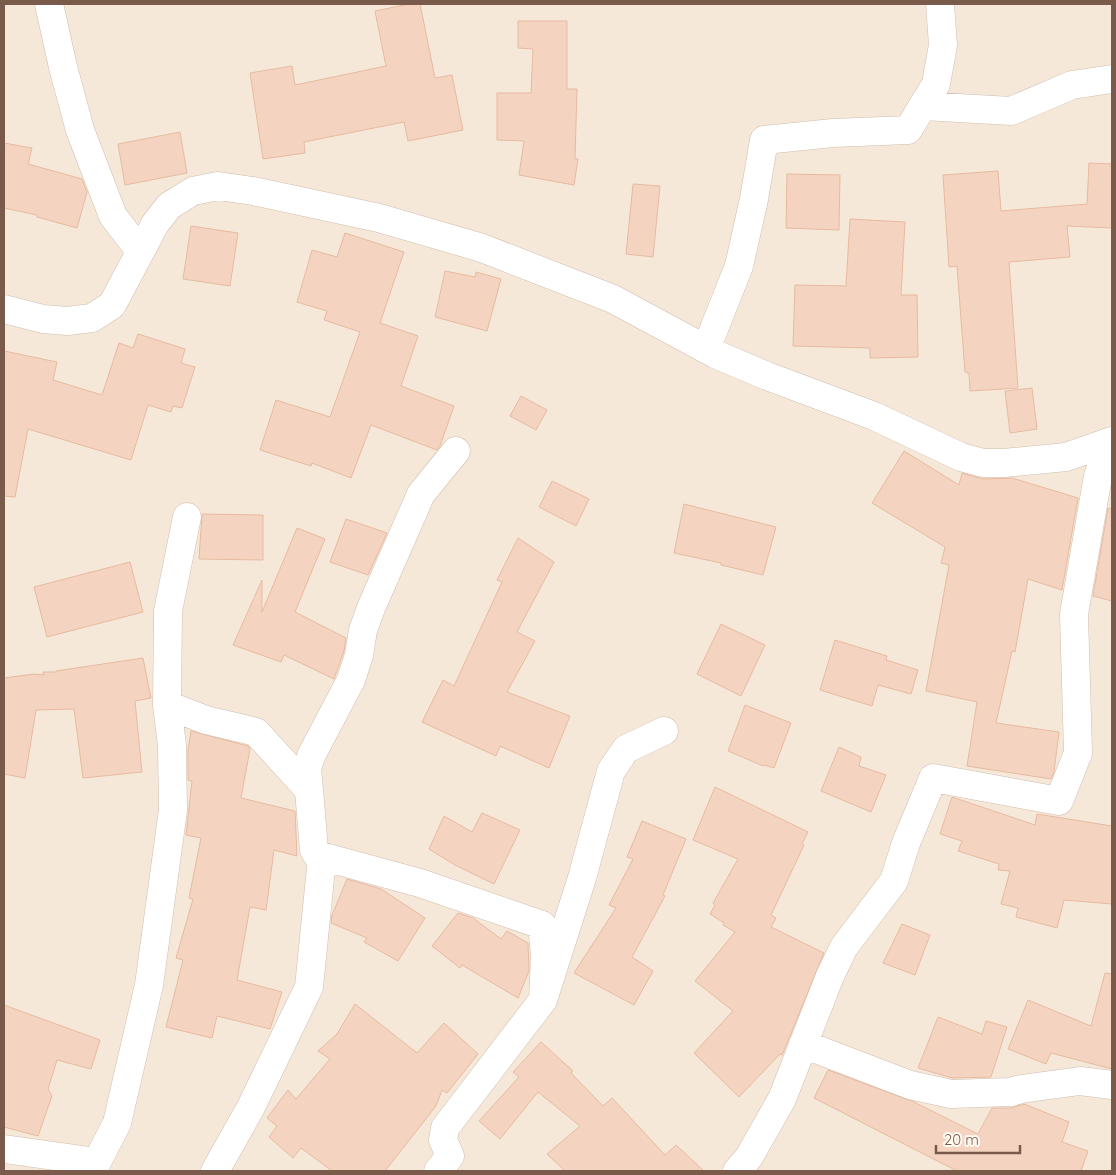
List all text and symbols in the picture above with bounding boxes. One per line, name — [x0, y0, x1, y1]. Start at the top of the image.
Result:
scale bar — [936, 1122, 1020, 1154]
text: 20 m — [944, 1130, 979, 1149]

